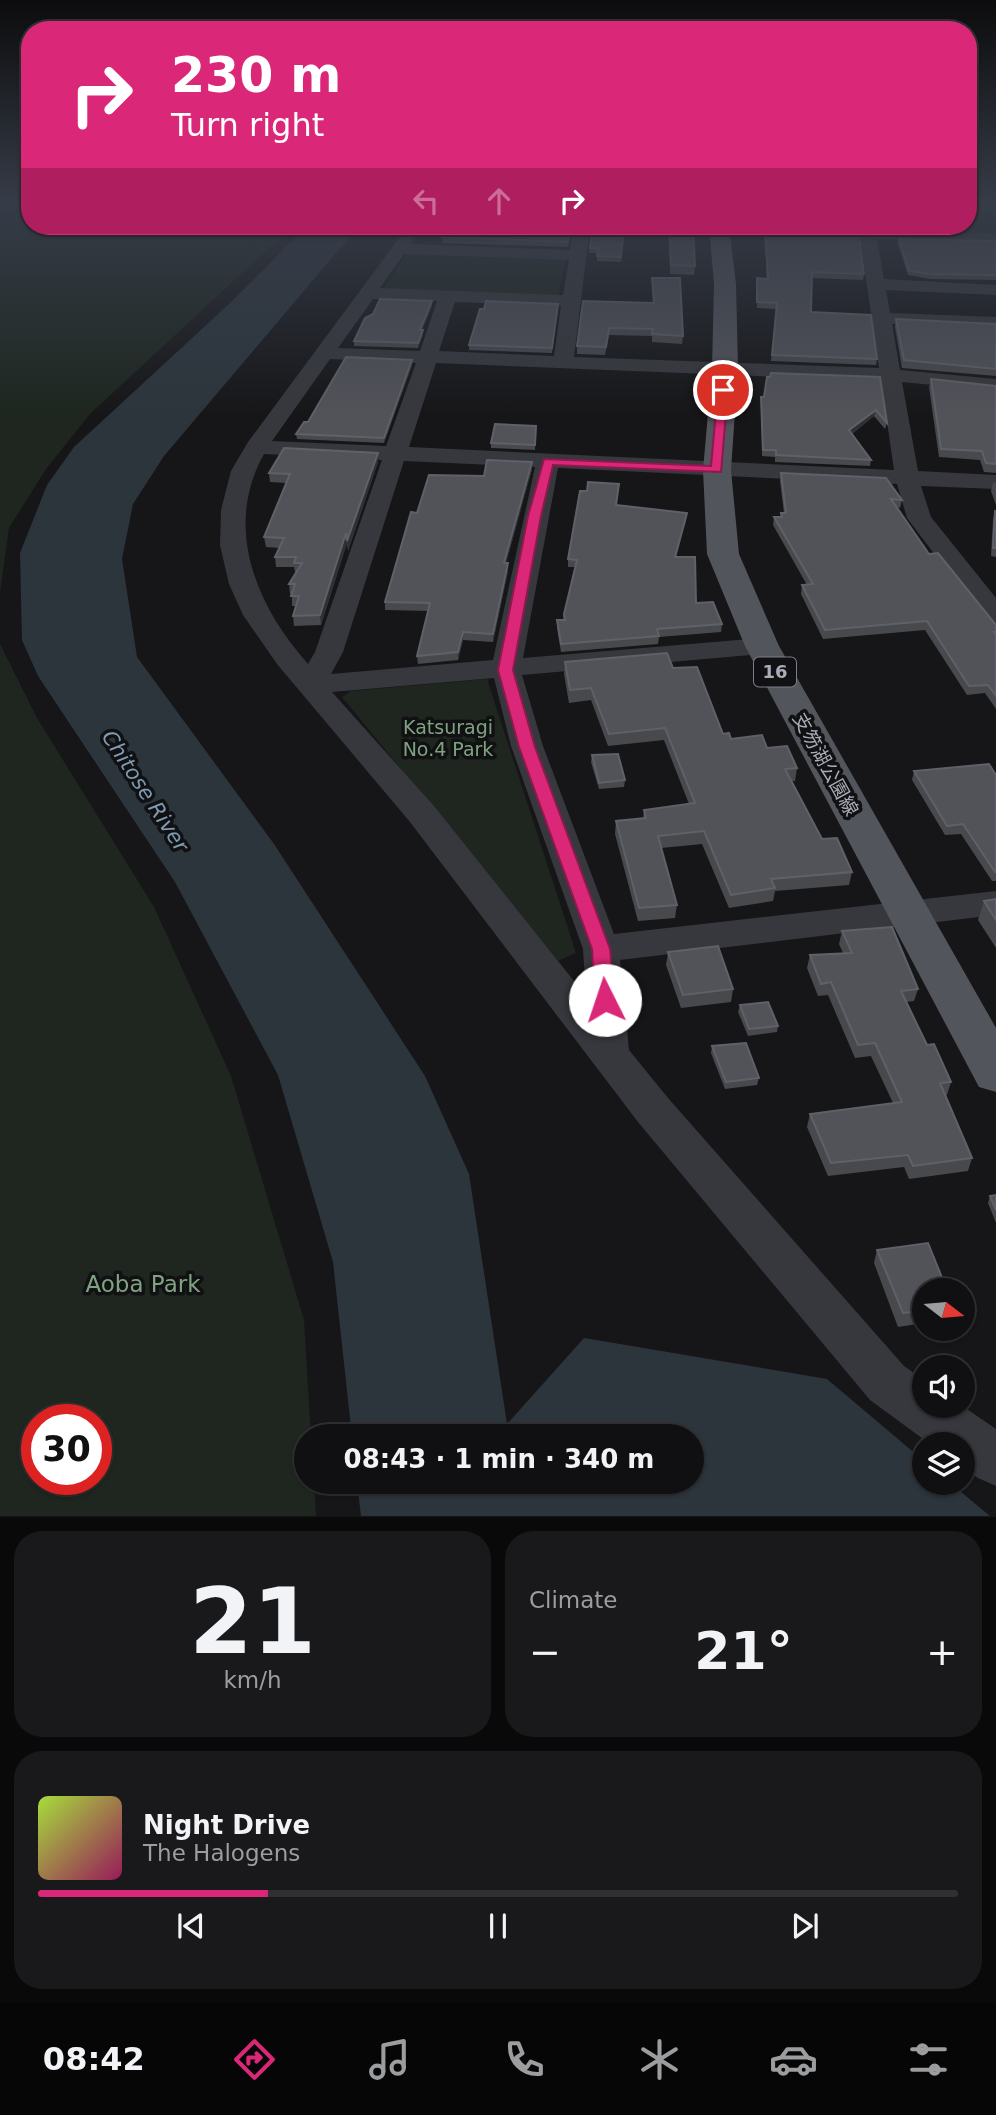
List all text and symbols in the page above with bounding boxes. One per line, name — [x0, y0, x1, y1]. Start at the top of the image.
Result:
text: 230 m — [171, 47, 341, 104]
icon: right — [56, 49, 147, 140]
text: Turn right — [171, 106, 324, 144]
icon: left — [407, 182, 445, 220]
icon: ahead — [480, 182, 518, 220]
icon: right — [553, 182, 591, 220]
pin — [693, 360, 753, 420]
icon: arrive — [704, 371, 742, 409]
road number: 16 — [754, 658, 796, 686]
street label: 支笏湖公園線 — [789, 709, 863, 819]
park label: Katsuragi No.4 Park — [403, 716, 493, 760]
water label: Chitose River — [97, 726, 194, 857]
position arrow — [568, 963, 642, 1037]
park label: Aoba Park — [85, 1271, 201, 1297]
north arrow — [912, 1278, 975, 1340]
map controls — [912, 1278, 975, 1495]
button: sound — [912, 1355, 975, 1418]
speed limit sign: 30 — [21, 1404, 112, 1495]
button: layers — [912, 1432, 975, 1495]
text: 08:43 · 1 min · 340 m — [344, 1444, 654, 1474]
text: 21 — [189, 1569, 316, 1674]
text: Climate — [529, 1587, 618, 1613]
text: 21° — [694, 1621, 793, 1681]
text: − — [529, 1630, 561, 1674]
text: + — [926, 1630, 958, 1674]
text: km/h — [223, 1667, 282, 1693]
text: Night Drive — [143, 1810, 310, 1840]
text: The Halogens — [143, 1840, 300, 1866]
icon: previous — [172, 1907, 210, 1945]
icon: pause — [479, 1907, 517, 1945]
icon: next — [786, 1907, 824, 1945]
icon: directions — [230, 2035, 279, 2084]
icon: music — [365, 2035, 414, 2084]
icon: phone — [500, 2035, 549, 2084]
icon: climate — [635, 2035, 684, 2084]
icon: car — [769, 2035, 818, 2084]
icon: filters — [904, 2035, 953, 2084]
text: 08:42 — [43, 2040, 145, 2078]

